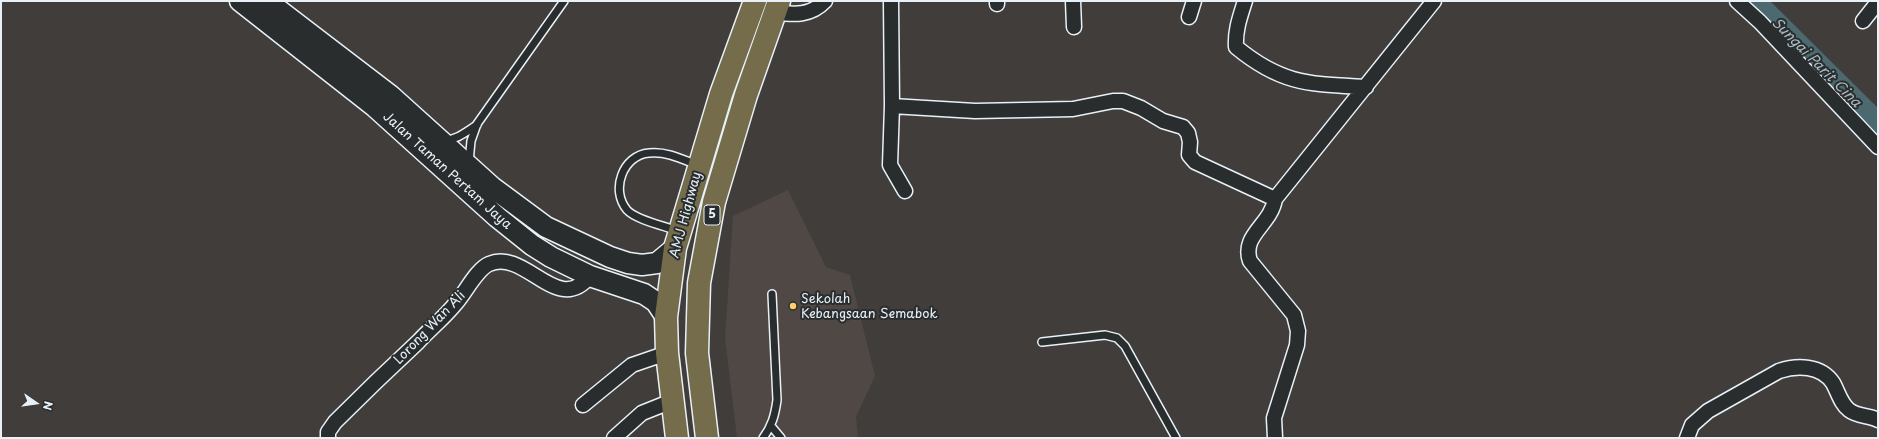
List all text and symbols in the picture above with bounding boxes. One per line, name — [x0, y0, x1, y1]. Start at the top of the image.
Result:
water label: Sungai Parit Cina — [1768, 15, 1864, 111]
street label: Jalan Taman Pertam Jaya — [379, 109, 515, 233]
street label: AMJ Highway — [667, 170, 705, 260]
road number: 5 — [704, 205, 720, 225]
street label: Lorong Wan Ali — [391, 288, 469, 368]
place label: Sekolah Kebangsaan Semabok — [801, 291, 938, 322]
marker: Sekolah Kebangsaan Semabok — [788, 301, 798, 311]
north arrow — [16, 383, 56, 423]
text: N — [39, 400, 57, 412]

